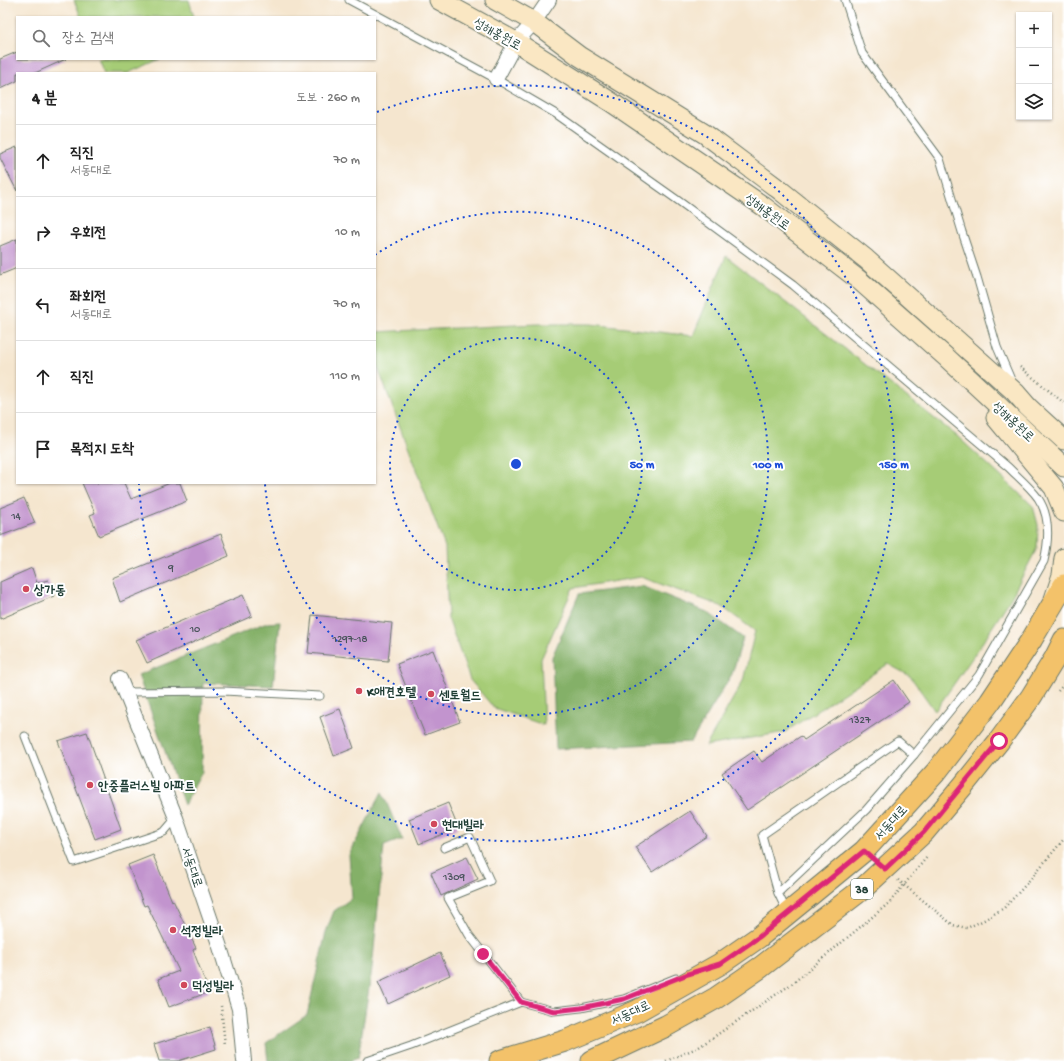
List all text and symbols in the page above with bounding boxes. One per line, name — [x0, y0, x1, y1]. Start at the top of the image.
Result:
map controls — [1016, 12, 1052, 120]
button: + — [1016, 12, 1052, 48]
street label: 성해홍원로 — [470, 15, 524, 54]
search box — [16, 16, 376, 60]
icon: search — [30, 27, 52, 49]
text: 장소 검색 — [62, 30, 114, 48]
button: − — [1016, 48, 1052, 84]
button: layers — [1016, 84, 1052, 120]
text: 4 분 — [32, 90, 58, 110]
text: 도보 · 260 m — [296, 91, 360, 106]
text: 직진 — [70, 145, 94, 163]
icon: ahead — [32, 150, 54, 172]
text: 70 m — [334, 153, 360, 168]
text: 서동대로 — [70, 164, 112, 179]
street label: 성해홍원로 — [741, 191, 793, 234]
icon: right — [32, 222, 54, 244]
text: 우회전 — [70, 225, 106, 243]
text: 10 m — [335, 225, 360, 240]
text: 좌회전 — [70, 289, 106, 307]
icon: left — [32, 294, 54, 316]
text: 70 m — [334, 297, 360, 312]
text: 서동대로 — [70, 308, 112, 323]
icon: ahead — [32, 366, 54, 388]
text: 직진 — [70, 369, 94, 387]
text: 110 m — [330, 369, 360, 384]
street label: 성해홍원로 — [988, 399, 1037, 446]
icon: arrive — [32, 438, 54, 460]
text: 목적지 도착 — [70, 441, 134, 459]
centre of rings — [509, 457, 523, 471]
text: 50 m — [630, 459, 655, 473]
text: 100 m — [752, 459, 783, 473]
text: 150 m — [878, 459, 909, 473]
house number: 14 — [10, 511, 22, 523]
house number: 9 — [167, 563, 174, 575]
marker: 상가동 — [21, 584, 31, 594]
place label: 상가동 — [33, 584, 66, 599]
house number: 10 — [189, 624, 200, 636]
house number: 1297-18 — [332, 634, 368, 646]
marker: K애견호텔 — [354, 686, 364, 696]
place label: K애견호텔 — [366, 686, 417, 701]
place label: 센토월드 — [438, 688, 481, 704]
marker: 센토월드 — [426, 689, 436, 699]
house number: 1327 — [848, 715, 871, 727]
route start — [990, 732, 1008, 750]
place label: 안중플러스빌 아파트 — [98, 779, 196, 795]
marker: 안중플러스빌 아파트 — [85, 780, 95, 790]
street label: 서동대로 — [872, 803, 911, 844]
marker: 현대빌라 — [429, 819, 439, 829]
place label: 현대빌라 — [442, 819, 484, 834]
street label: 서동대로 — [177, 846, 205, 890]
house number: 1309 — [442, 872, 465, 884]
road number: 38 — [851, 879, 873, 899]
marker: 석정빌라 — [168, 925, 178, 935]
place label: 석정빌라 — [180, 925, 223, 940]
route end — [474, 945, 492, 963]
marker: 덕성빌라 — [179, 980, 189, 990]
place label: 덕성빌라 — [192, 980, 234, 995]
street label: 서동대로 — [609, 999, 653, 1030]

